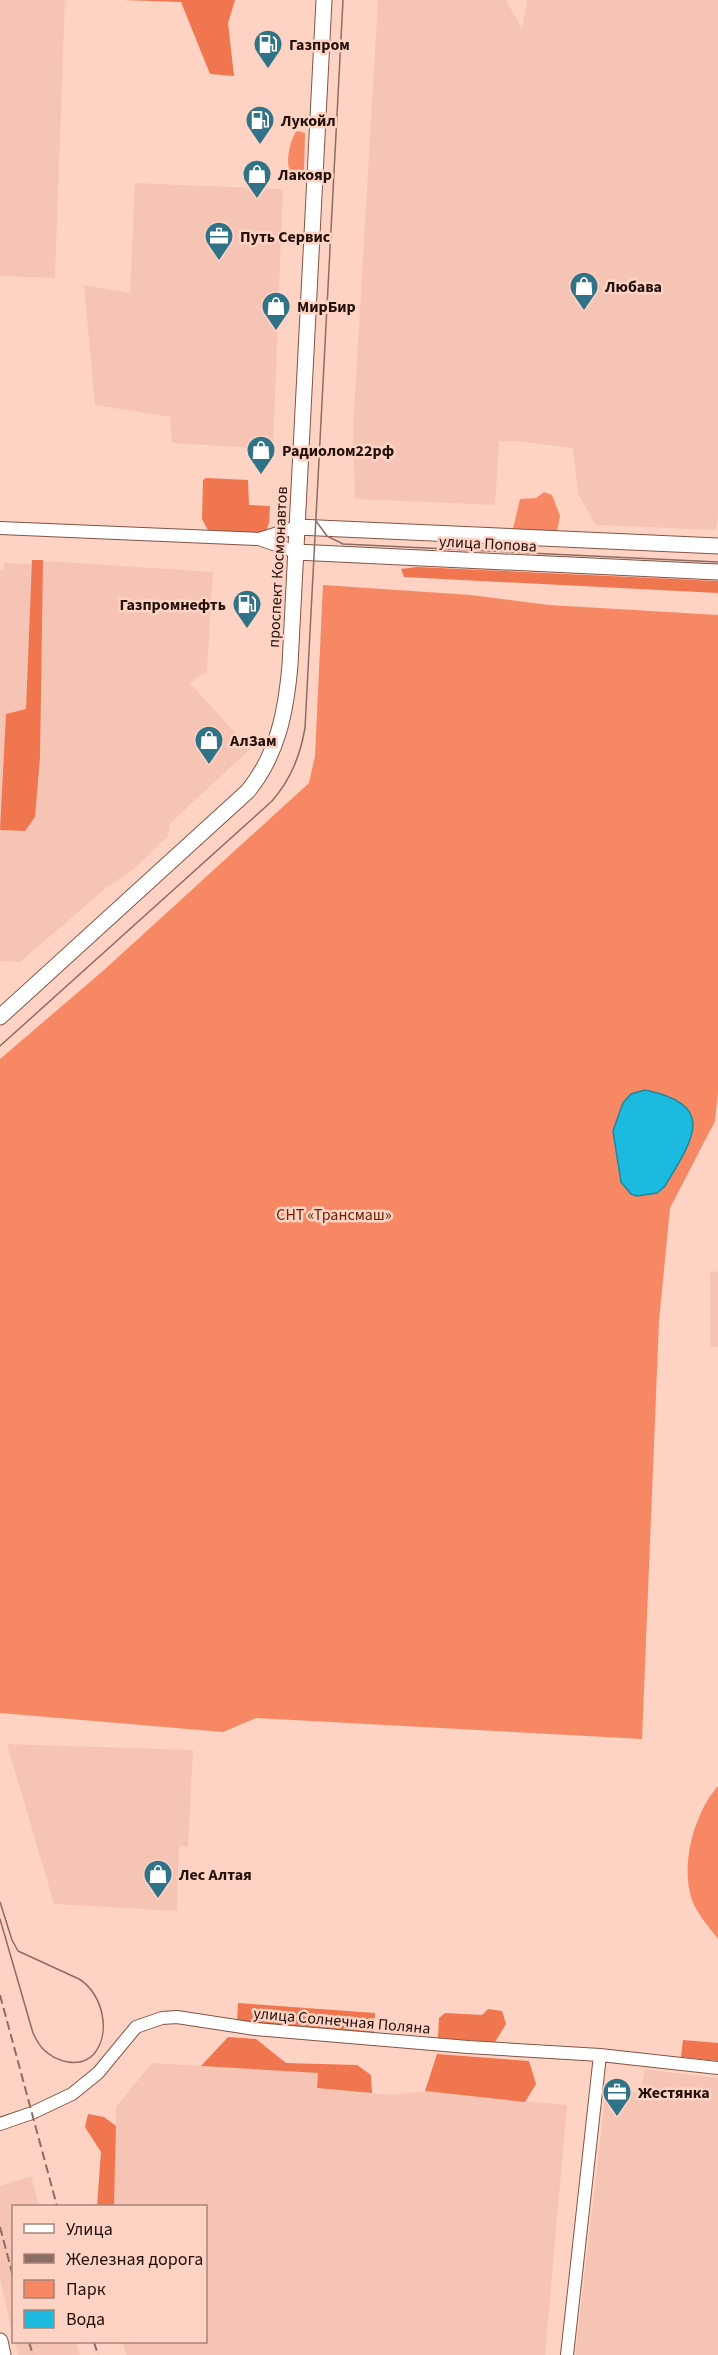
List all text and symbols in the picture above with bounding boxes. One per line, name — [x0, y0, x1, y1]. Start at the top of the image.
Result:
fuel station icon: Газпром — [252, 28, 284, 70]
place label: Газпром — [289, 34, 350, 56]
fuel station icon: Лукойл — [244, 104, 276, 146]
place label: Лукойл — [280, 110, 336, 132]
shop icon: Лакояр — [241, 158, 273, 200]
place label: Лакояр — [277, 164, 332, 186]
office icon: Путь Сервис — [203, 220, 235, 262]
place label: Путь Сервис — [240, 226, 331, 248]
shop icon: Любава — [568, 270, 600, 312]
place label: Любава — [604, 276, 662, 298]
shop icon: МирБир — [260, 290, 292, 332]
place label: МирБир — [297, 296, 356, 318]
shop icon: Радиолом22рф — [245, 434, 277, 476]
place label: Радиолом22рф — [282, 440, 394, 462]
street label: проспект Космонавтов — [263, 486, 293, 648]
street label: улица Попова — [439, 530, 537, 558]
fuel station icon: Газпромнефть — [231, 588, 263, 630]
place label: Газпромнефть — [119, 594, 226, 616]
shop icon: АлЗам — [193, 724, 225, 766]
place label: АлЗам — [229, 730, 277, 752]
park label: СНТ «Трансмаш» — [276, 1204, 392, 1226]
shop icon: Лес Алтая — [142, 1858, 174, 1900]
place label: Лес Алтая — [178, 1864, 252, 1886]
street label: улица Солнечная Поляна — [252, 2002, 431, 2040]
office icon: Жестянка — [601, 2076, 633, 2118]
place label: Жестянка — [638, 2082, 710, 2104]
legend — [12, 2205, 207, 2343]
text: Улица — [66, 2217, 113, 2242]
text: Железная дорога — [66, 2247, 203, 2272]
text: Парк — [66, 2277, 106, 2302]
text: Вода — [66, 2307, 105, 2332]

